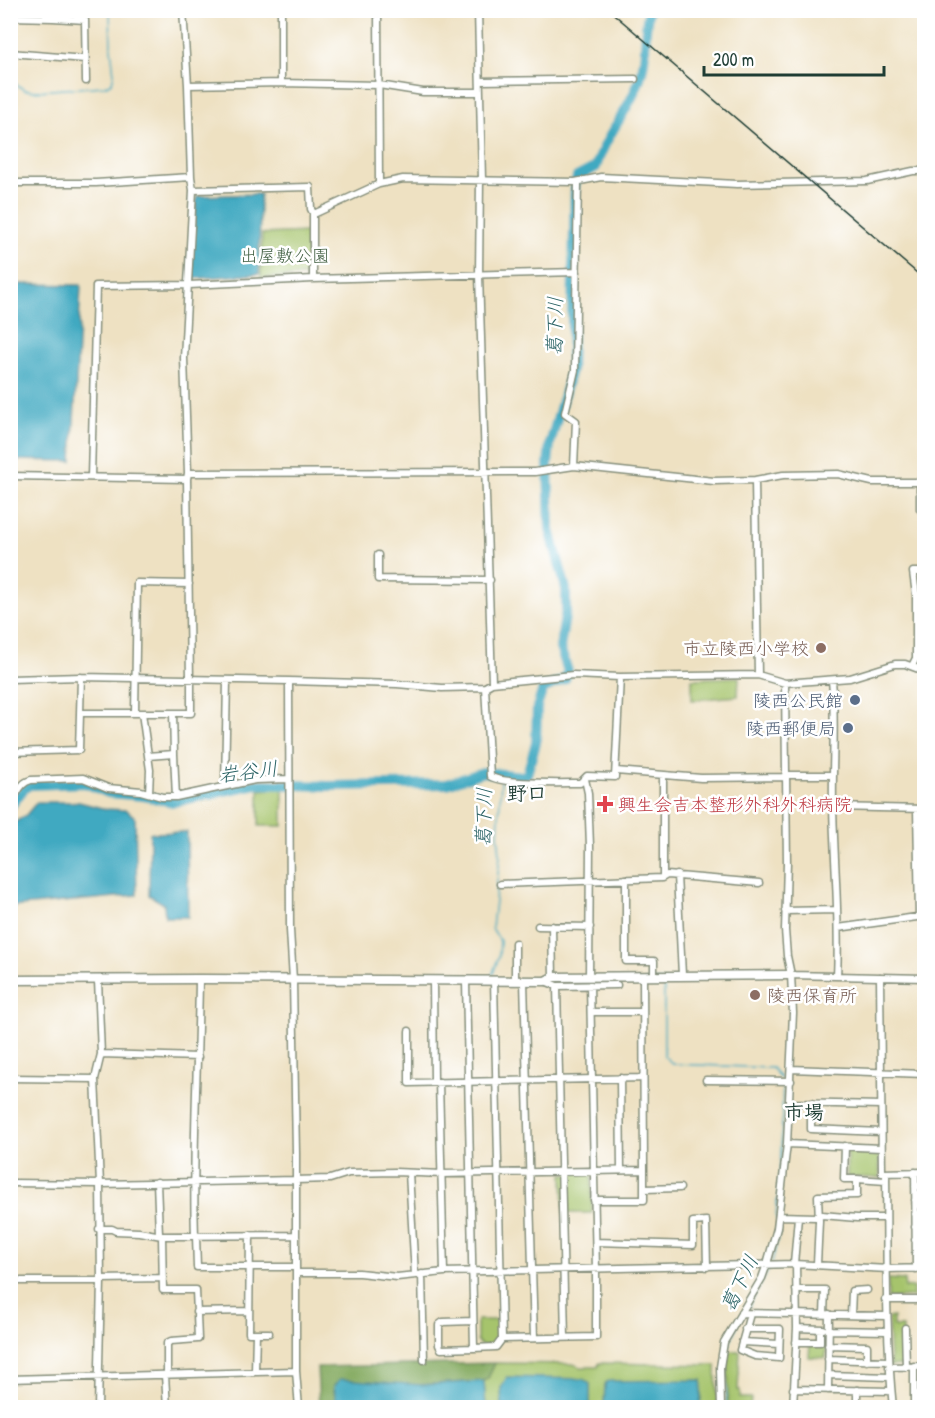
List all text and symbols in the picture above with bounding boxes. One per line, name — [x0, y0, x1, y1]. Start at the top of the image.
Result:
scale bar — [704, 39, 884, 77]
text: 200 m — [713, 47, 754, 72]
park label: 出屋敷公園 — [240, 243, 330, 268]
water label: 葛下川 — [540, 296, 568, 356]
place label: 市立陵西小学校 — [683, 636, 809, 661]
marker: 市立陵西小学校 — [814, 641, 828, 655]
place label: 陵西公民館 — [753, 688, 843, 713]
marker: 陵西公民館 — [848, 693, 862, 707]
place label: 陵西郵便局 — [746, 716, 836, 741]
marker: 陵西郵便局 — [841, 721, 855, 735]
water label: 岩谷川 — [217, 754, 279, 788]
district label: 野口 — [507, 779, 547, 806]
water label: 葛下川 — [469, 787, 497, 847]
place label: 興生会吉本整形外科外科病院 — [618, 792, 852, 817]
marker: 興生会吉本整形外科外科病院 — [596, 795, 614, 813]
place label: 陵西保育所 — [767, 983, 857, 1008]
marker: 陵西保育所 — [748, 988, 762, 1002]
district label: 市場 — [784, 1098, 824, 1125]
water label: 葛下川 — [714, 1250, 764, 1316]

